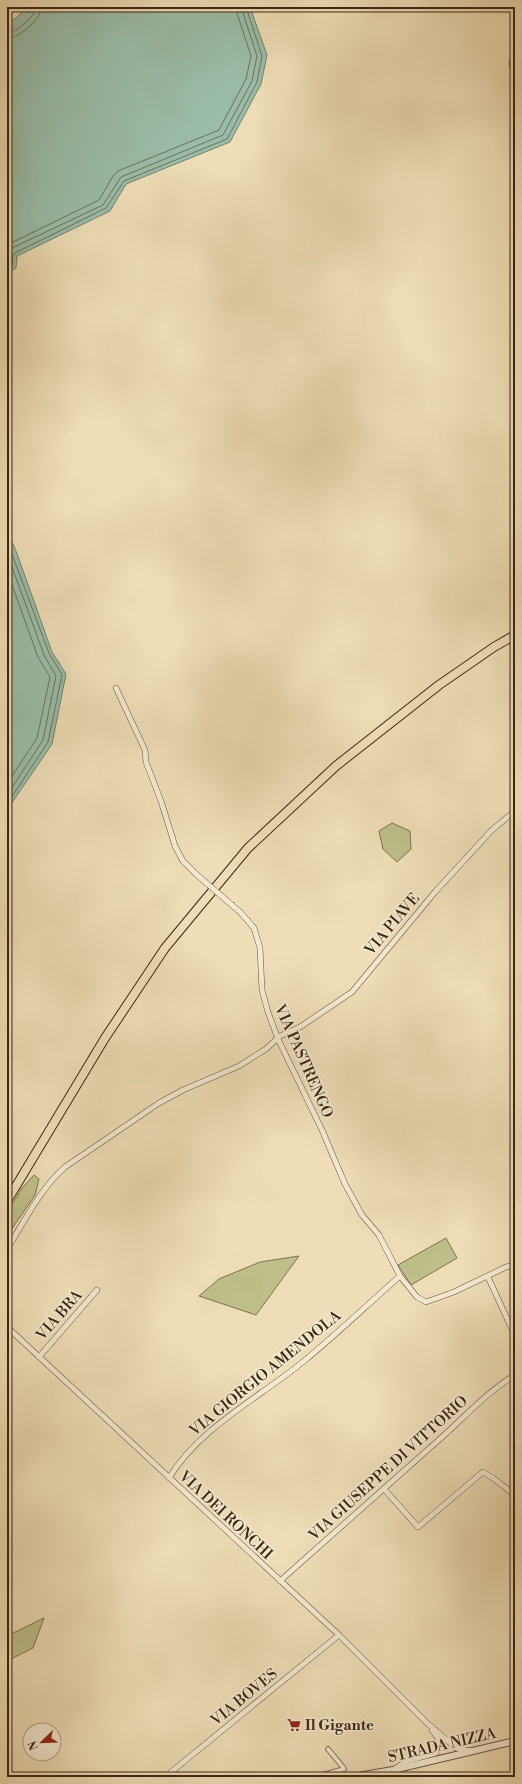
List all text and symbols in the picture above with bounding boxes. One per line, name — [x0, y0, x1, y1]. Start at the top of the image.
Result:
street label: VIA PIAVE — [360, 889, 424, 960]
street label: VIA PASTRENGO — [270, 1001, 337, 1121]
street label: VIA BRA — [32, 1286, 87, 1345]
street label: VIA GIORGIO AMENDOLA — [185, 1306, 345, 1441]
street label: VIA GIUSEPPE DI VITTORIO — [304, 1392, 472, 1546]
street label: VIA DEI RONCHI — [174, 1466, 277, 1564]
street label: VIA BOVES — [206, 1665, 282, 1731]
place label: Il Gigante — [305, 1716, 374, 1735]
supermarket icon: Il Gigante — [286, 1717, 302, 1733]
north arrow — [22, 1722, 62, 1762]
street label: STRADA NIZZA — [386, 1724, 499, 1767]
text: N — [25, 1739, 42, 1752]

